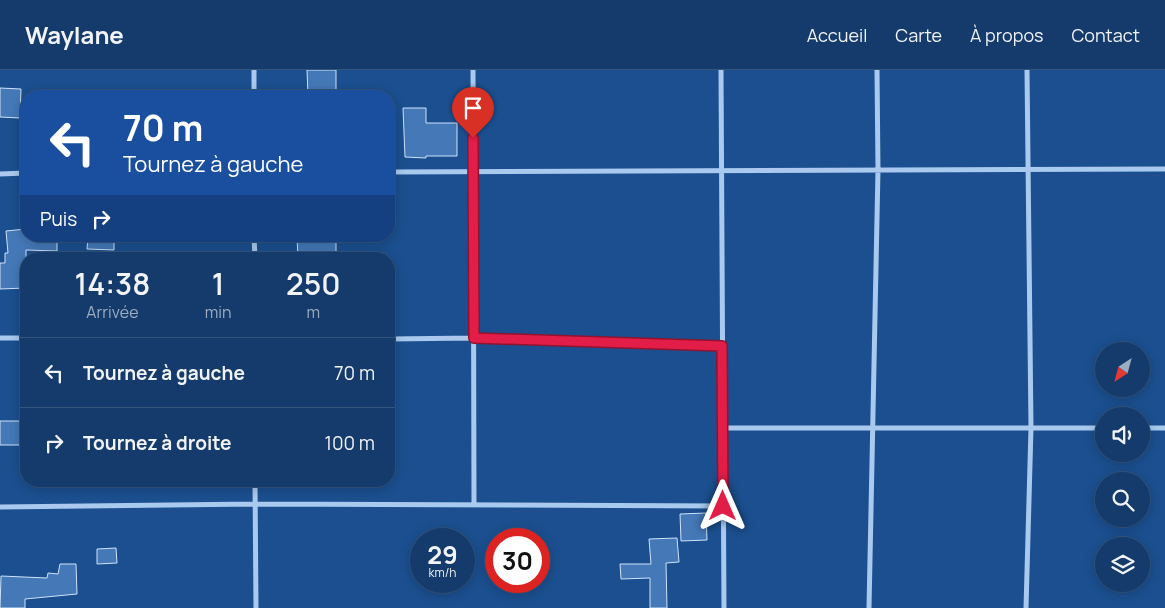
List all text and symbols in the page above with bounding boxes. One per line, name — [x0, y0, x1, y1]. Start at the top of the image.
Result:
text: Waylane — [25, 18, 124, 51]
text: Accueil — [807, 23, 867, 47]
text: Carte — [895, 23, 942, 47]
text: À propos — [970, 23, 1043, 47]
text: Contact — [1071, 23, 1140, 47]
pin — [452, 87, 494, 138]
icon: arrive — [459, 94, 487, 122]
text: 70 m — [123, 104, 203, 152]
icon: left — [40, 110, 105, 175]
text: Tournez à gauche — [123, 149, 303, 179]
icon: right — [87, 205, 115, 233]
text: Puis — [40, 206, 77, 232]
text: 14:38 — [75, 263, 150, 304]
text: 1 — [212, 263, 225, 304]
text: 250 — [286, 263, 340, 304]
text: Arrivée — [86, 301, 139, 323]
text: min — [205, 301, 232, 323]
text: m — [307, 301, 320, 323]
north arrow — [1095, 342, 1150, 398]
map controls — [1095, 342, 1150, 592]
icon: left — [40, 359, 68, 387]
text: Tournez à gauche — [83, 360, 245, 386]
text: 70 m — [334, 360, 375, 386]
button: sound — [1095, 407, 1150, 462]
icon: right — [40, 429, 68, 457]
text: Tournez à droite — [83, 430, 231, 456]
text: 100 m — [324, 430, 375, 456]
button: search — [1095, 472, 1150, 527]
position arrow — [696, 479, 748, 531]
speed limit sign: 30 — [485, 528, 550, 593]
text: 29 — [427, 537, 458, 572]
button: layers — [1095, 537, 1150, 592]
text: km/h — [429, 564, 456, 581]

